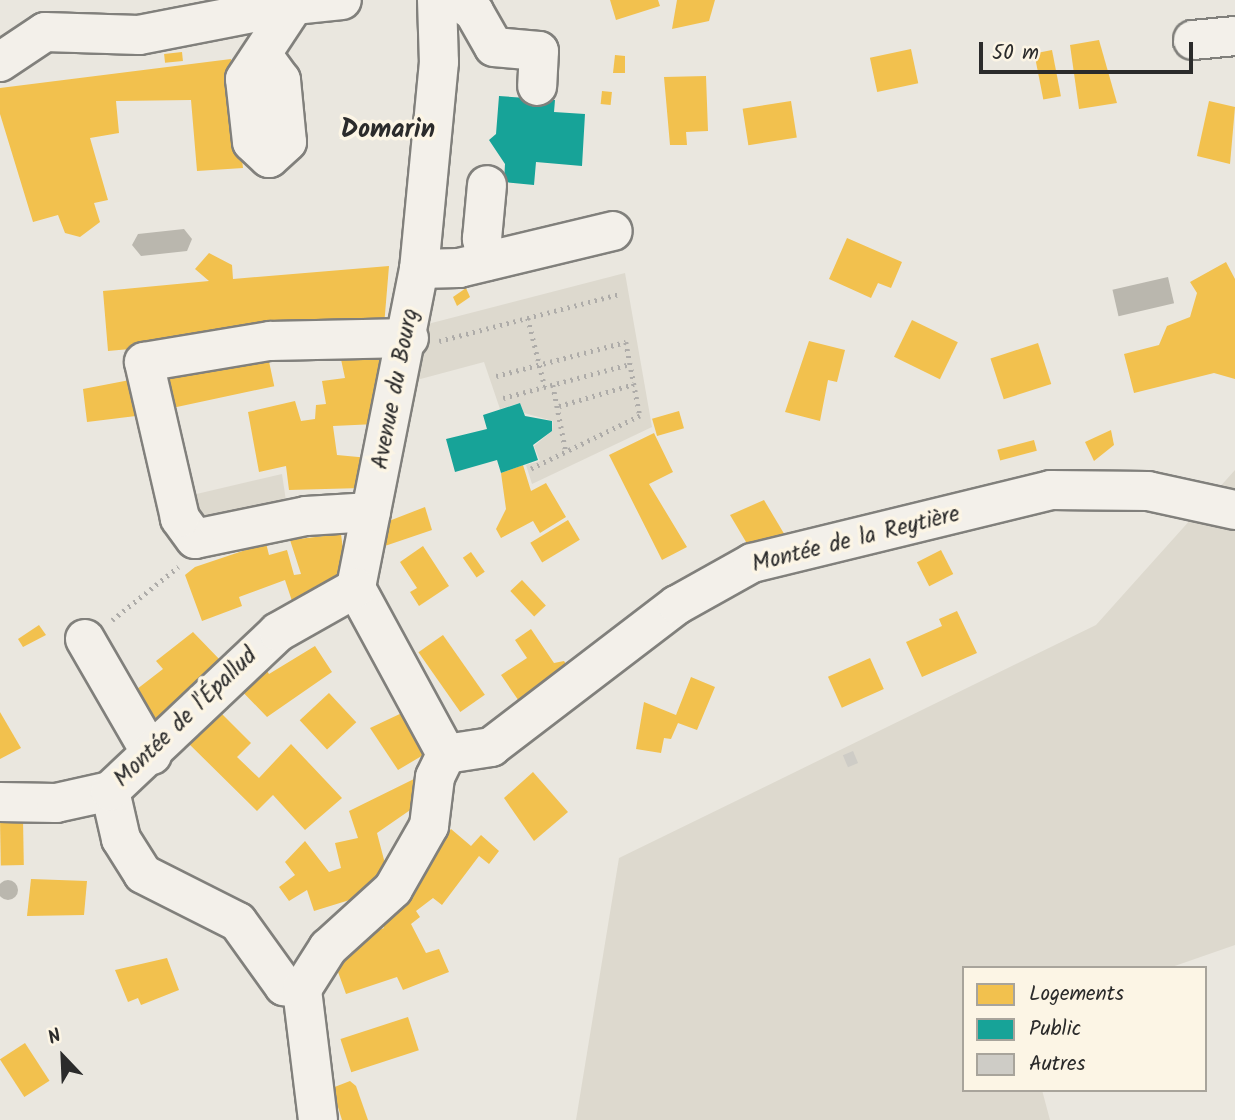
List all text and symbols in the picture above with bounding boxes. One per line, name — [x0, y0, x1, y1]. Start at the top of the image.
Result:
scale bar — [983, 28, 1196, 72]
text: 50 m — [992, 37, 1039, 70]
district label: Domarin — [341, 115, 435, 147]
street label: Avenue du Bourg — [367, 306, 425, 472]
street label: Montée de la Reytière — [749, 501, 963, 579]
street label: Montée de l'Épallud — [109, 643, 263, 793]
legend — [962, 966, 1207, 1092]
text: Logements — [1029, 978, 1124, 1011]
text: Public — [1029, 1013, 1081, 1046]
north arrow — [28, 1022, 98, 1092]
text: N — [43, 1022, 66, 1054]
text: Autres — [1029, 1048, 1085, 1081]

